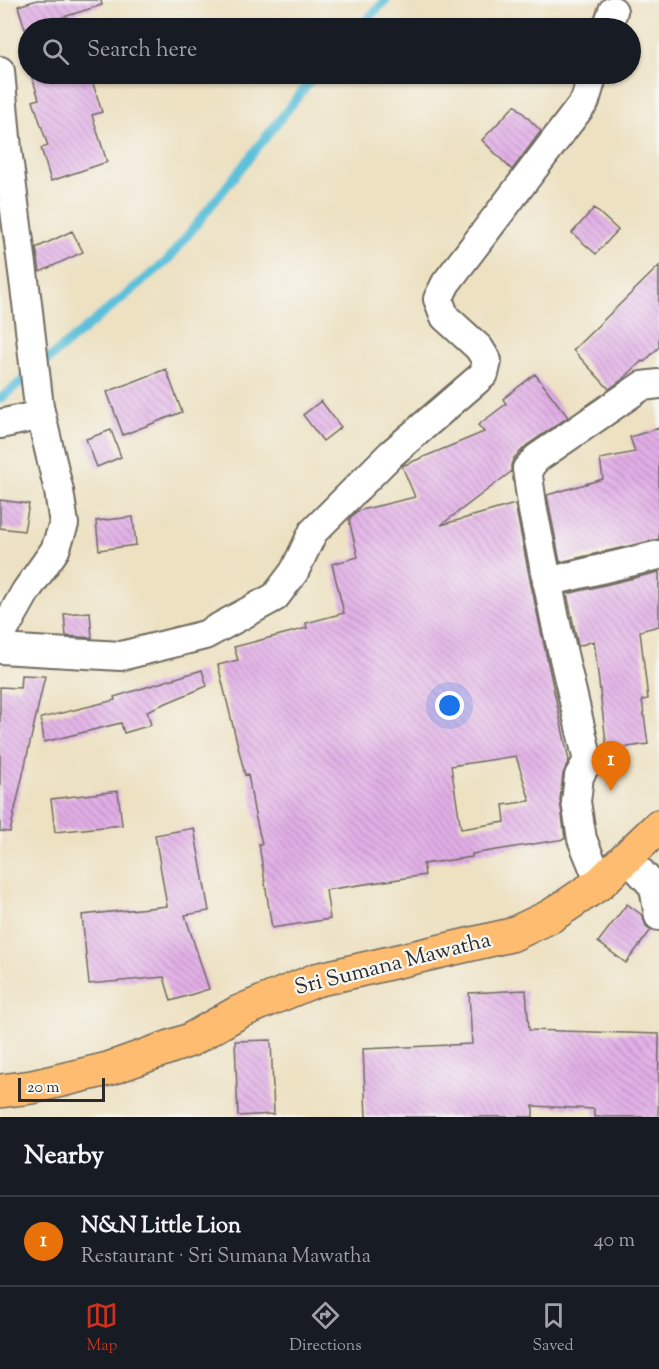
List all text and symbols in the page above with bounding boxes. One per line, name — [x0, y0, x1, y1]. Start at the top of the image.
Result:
search box — [18, 18, 641, 84]
icon: search — [39, 35, 72, 68]
text: Search here — [87, 35, 197, 67]
your location — [435, 691, 464, 720]
pin: 1 — [592, 742, 630, 791]
street label: Sri Sumana Mawatha — [291, 925, 495, 1005]
scale bar — [18, 1075, 105, 1102]
text: 20 m — [27, 1077, 60, 1100]
text: Nearby — [24, 1138, 104, 1175]
text: N&N Little Lion — [81, 1211, 241, 1243]
text: 1 — [40, 1227, 47, 1256]
text: 40 m — [594, 1227, 635, 1256]
text: Restaurant · Sri Sumana Mawatha — [81, 1243, 371, 1272]
tab: Map — [85, 1299, 118, 1358]
tab: Directions — [289, 1299, 362, 1358]
tab: Saved — [532, 1299, 574, 1358]

